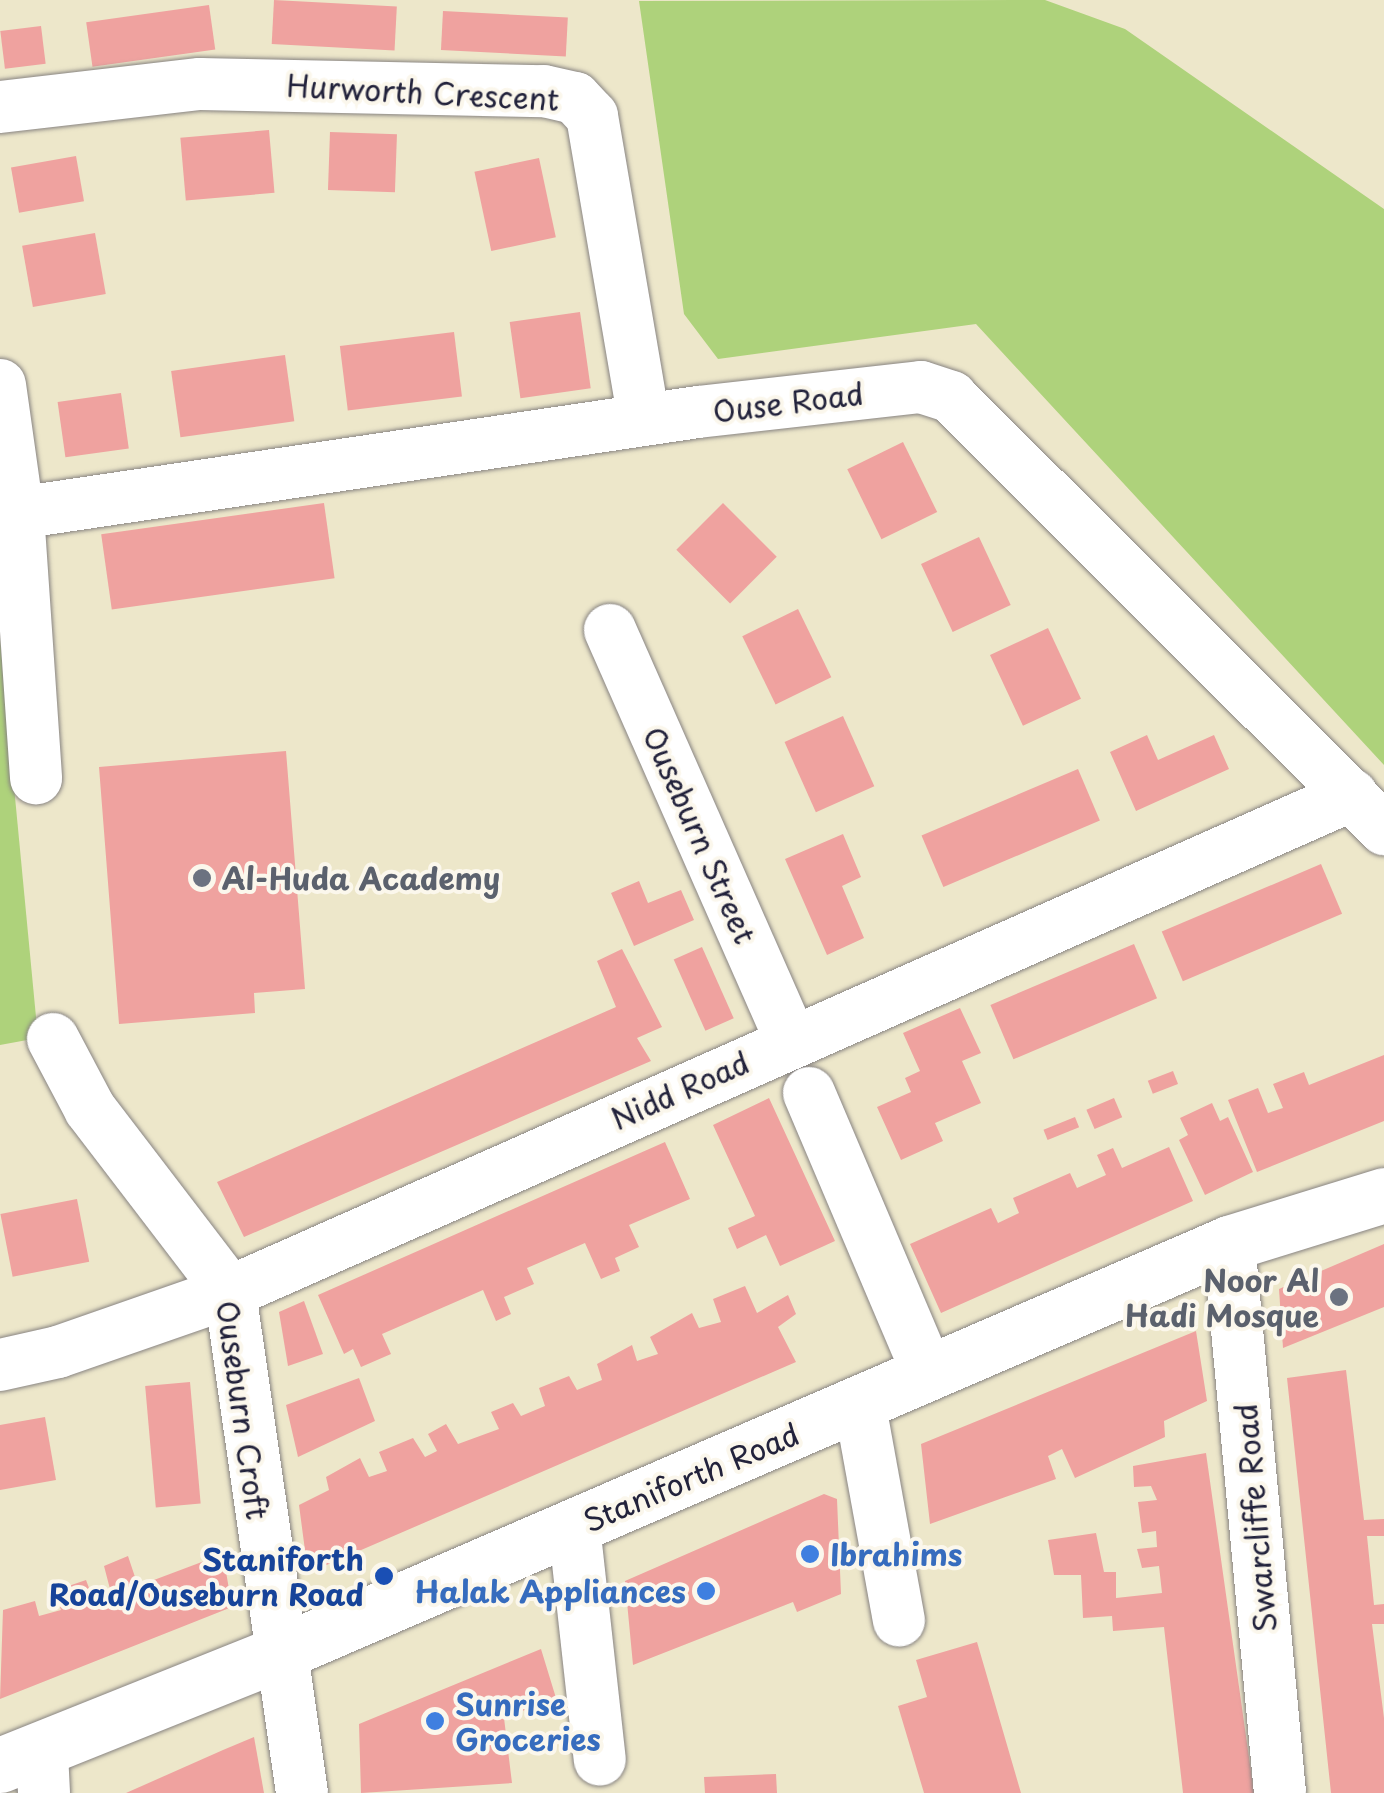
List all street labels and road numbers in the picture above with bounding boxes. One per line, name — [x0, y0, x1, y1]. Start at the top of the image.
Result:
street label: Hurworth Crescent — [285, 67, 561, 117]
street label: Ouse Road — [710, 375, 866, 429]
street label: Ouseburn Street — [636, 721, 764, 949]
street label: Nidd Road — [604, 1043, 756, 1137]
street label: Ouseburn Croft — [210, 1298, 276, 1522]
street label: Swarcliffe Road — [1227, 1402, 1283, 1634]
street label: Staniforth Road — [577, 1415, 805, 1539]

